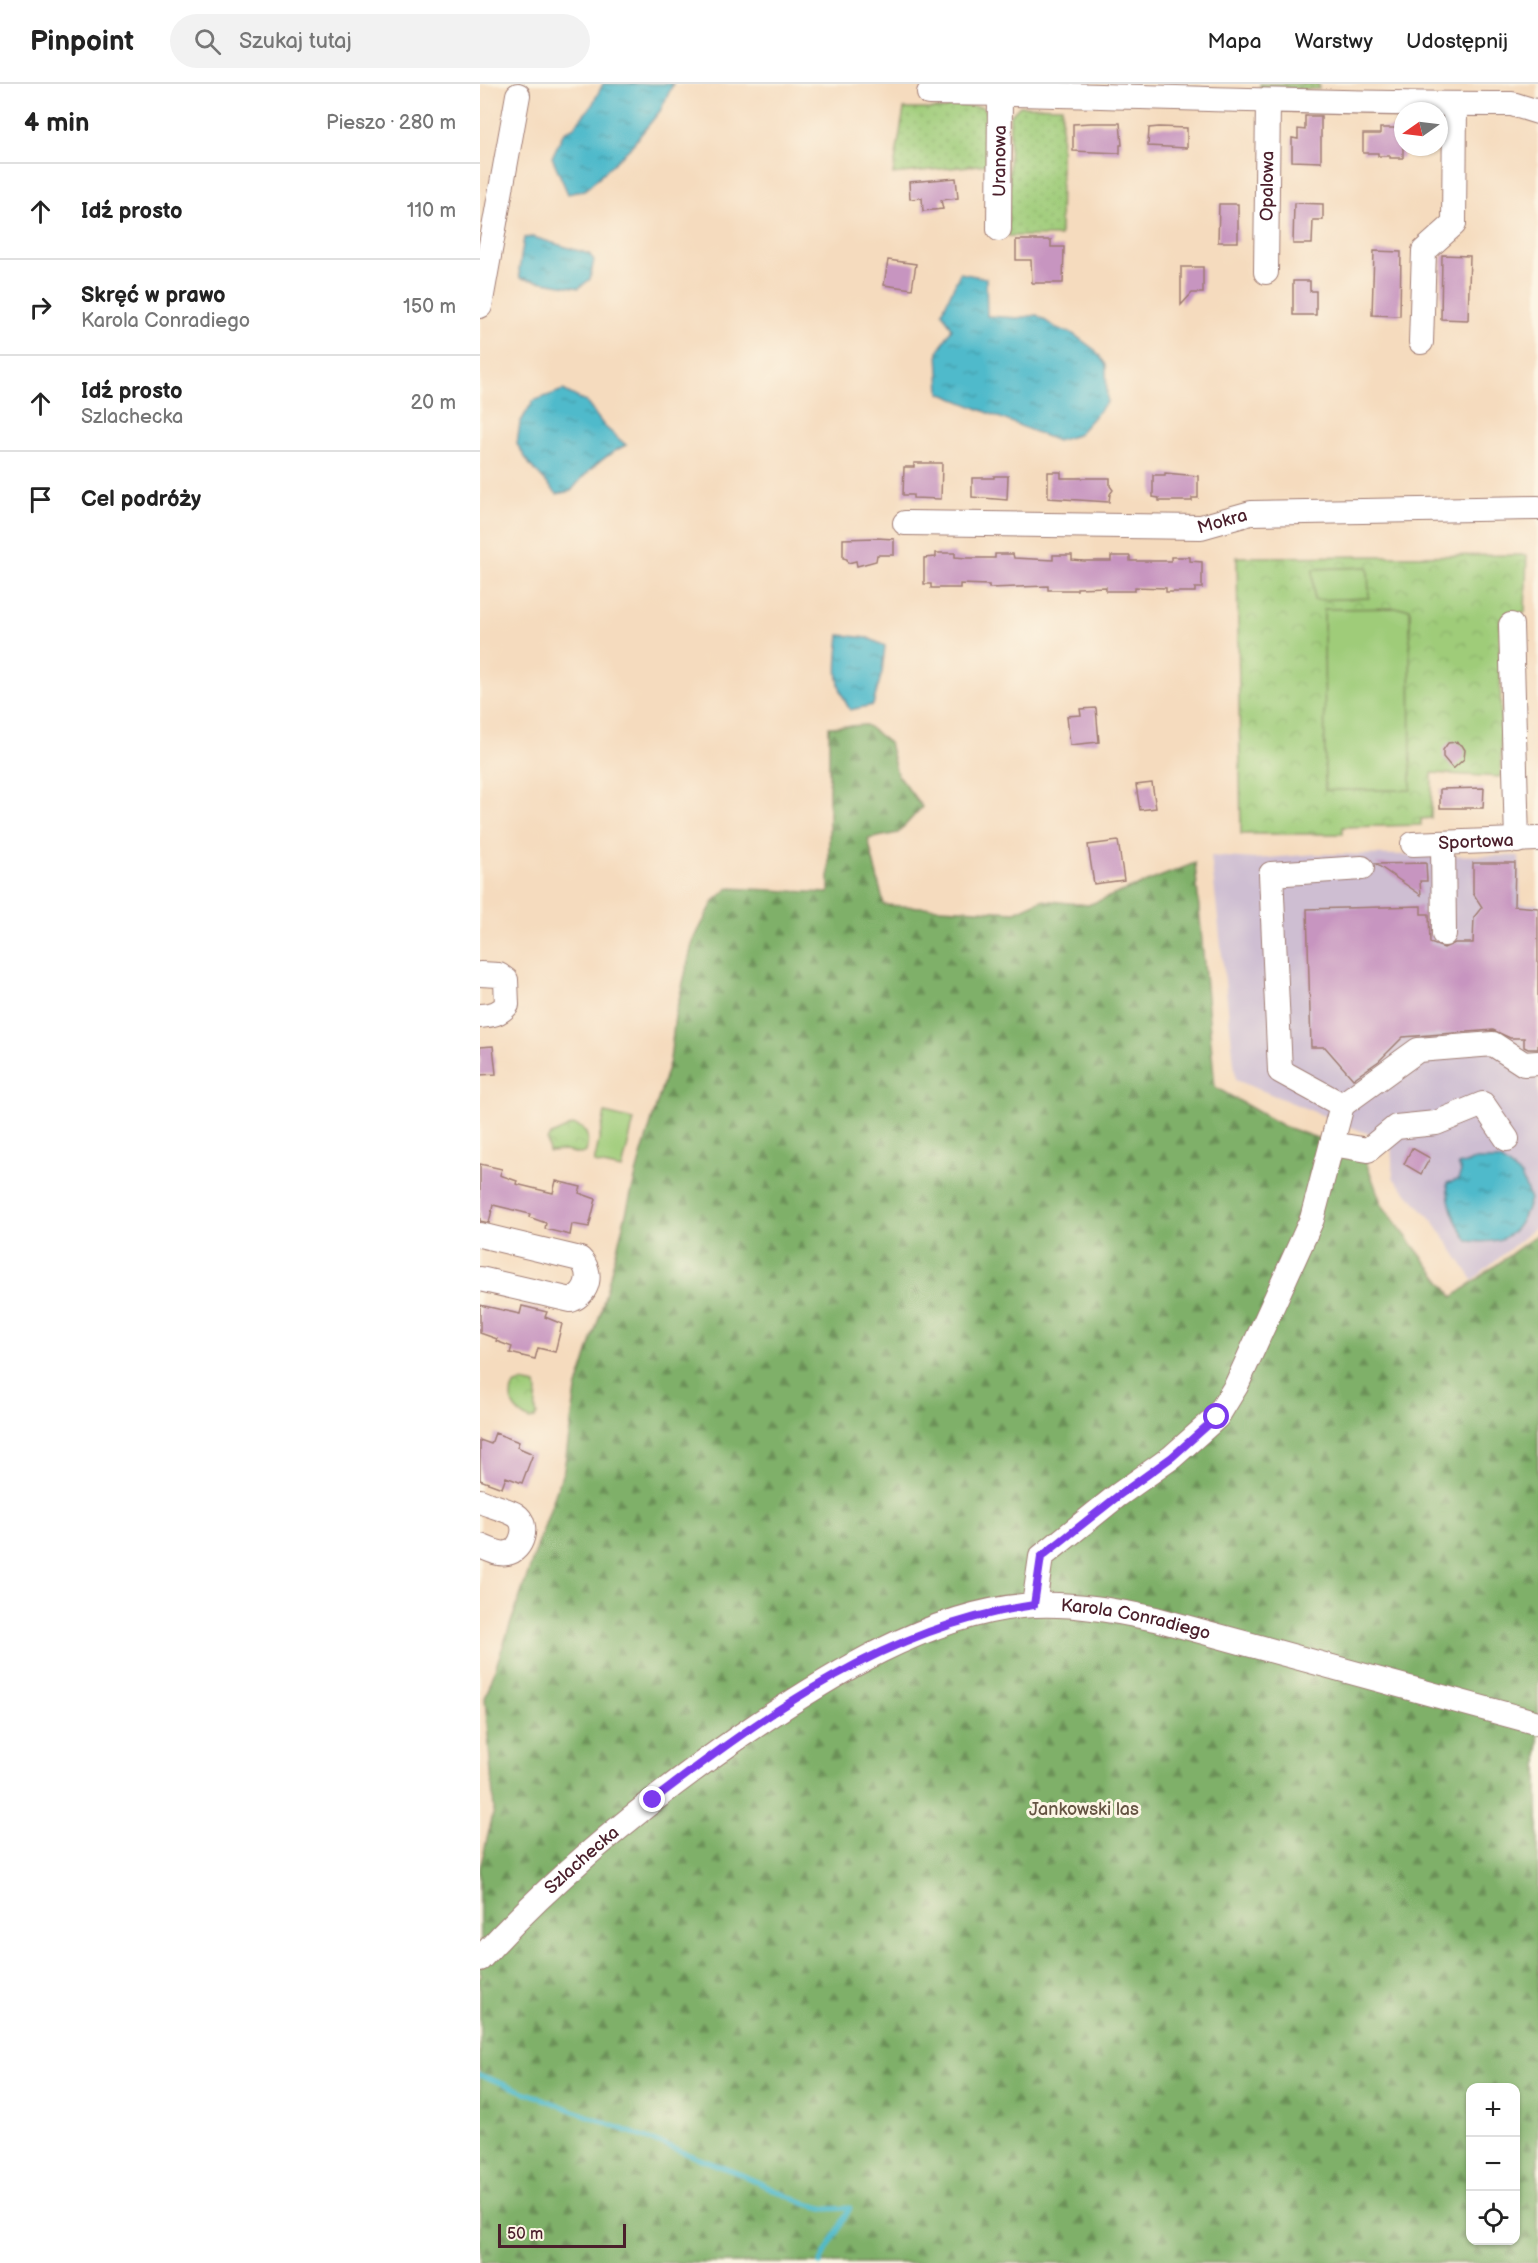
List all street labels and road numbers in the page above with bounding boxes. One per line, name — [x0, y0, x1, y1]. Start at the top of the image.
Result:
street label: Uranowa — [989, 125, 1011, 197]
street label: Opalowa — [1257, 151, 1278, 221]
street label: Mokra — [1195, 505, 1250, 539]
street label: Sportowa — [1438, 830, 1514, 854]
street label: Karola Conradiego — [1060, 1595, 1213, 1644]
street label: Szlachecka — [540, 1822, 623, 1899]

